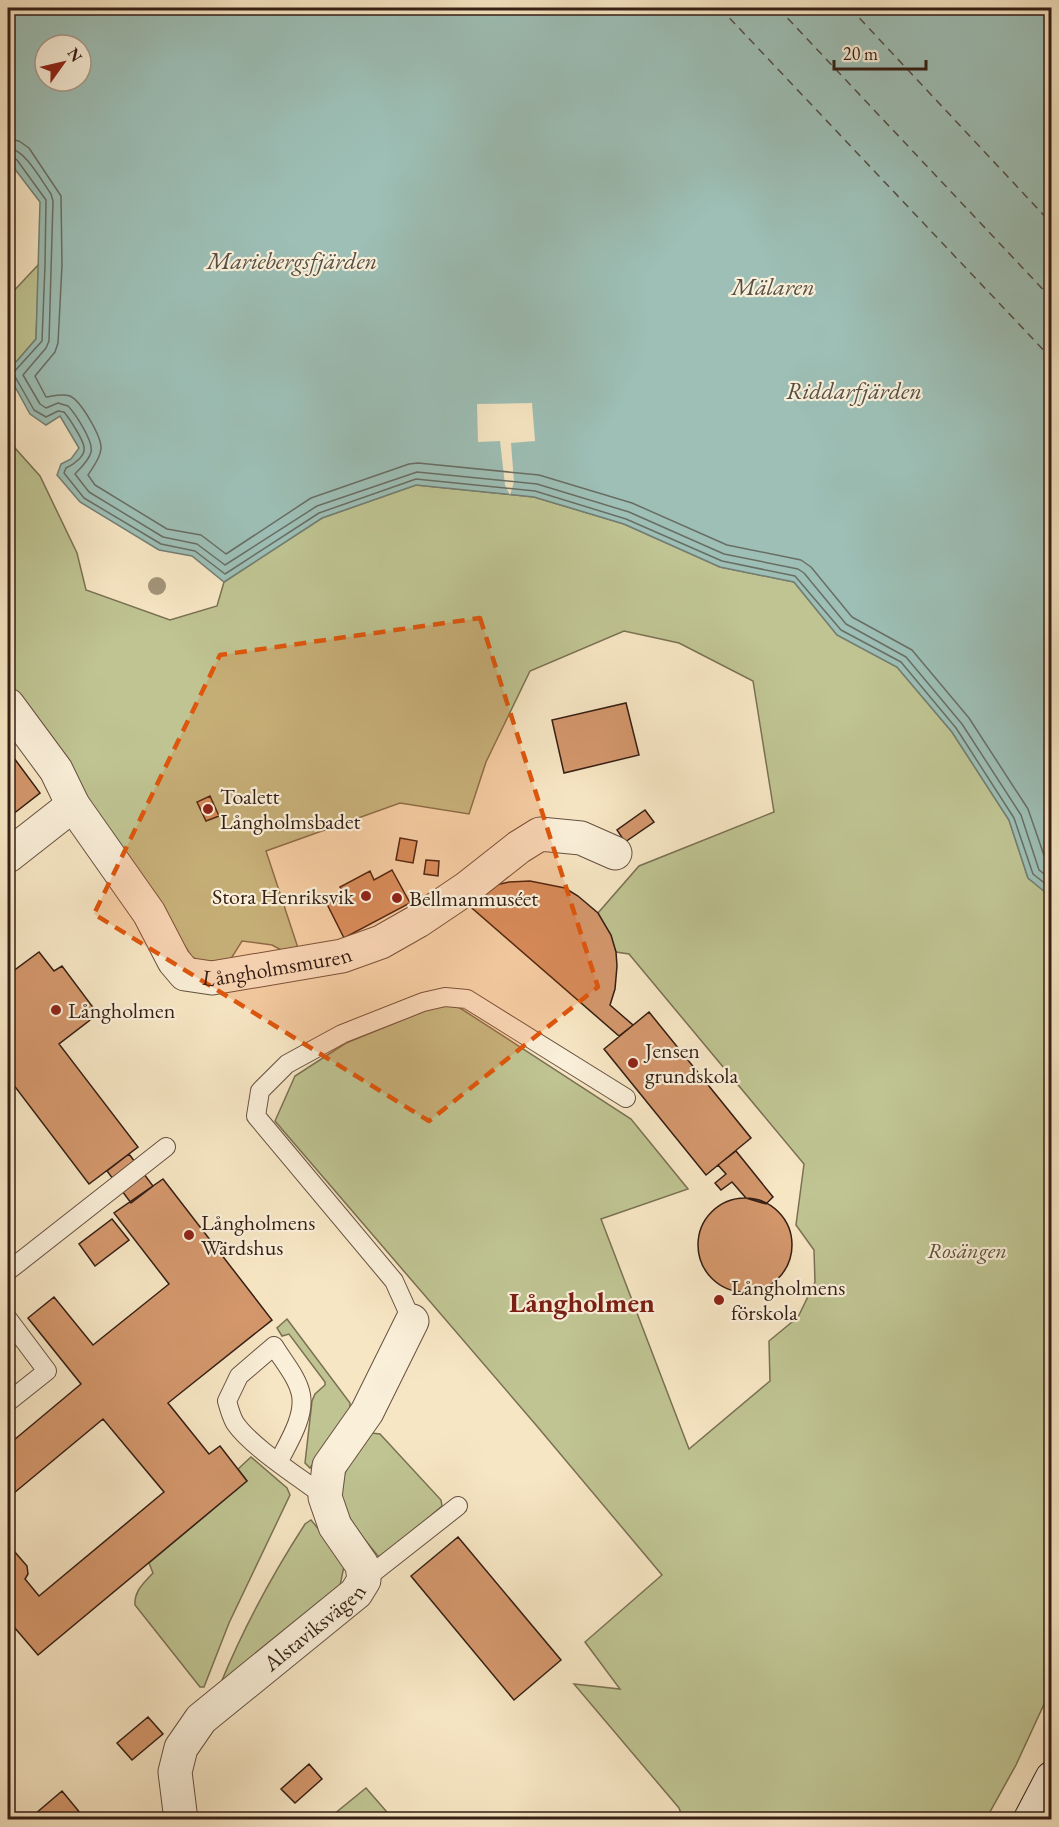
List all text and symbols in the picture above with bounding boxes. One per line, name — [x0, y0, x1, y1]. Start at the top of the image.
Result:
north arrow — [33, 33, 93, 93]
scale bar — [834, 33, 926, 71]
text: 20 m — [843, 42, 878, 65]
text: N — [63, 44, 87, 66]
water label: Mariebergsfjärden — [205, 245, 377, 276]
water label: Mälaren — [729, 271, 815, 302]
water label: Riddarfjärden — [786, 375, 922, 406]
place label: Toalett Långholmsbadet — [220, 782, 361, 836]
marker: Toalett Långholmsbadet — [201, 802, 215, 816]
place label: Stora Henriksvik — [212, 882, 355, 911]
place label: Bellmanmuséet — [409, 884, 538, 913]
marker: Stora Henriksvik — [359, 889, 373, 903]
marker: Bellmanmuséet — [390, 891, 404, 905]
street label: Långholmsmuren — [200, 939, 356, 993]
place label: Långholmen — [68, 996, 176, 1025]
marker: Långholmen — [49, 1003, 63, 1017]
place label: Jensen grundskola — [643, 1036, 739, 1090]
marker: Jensen grundskola — [626, 1056, 640, 1070]
place label: Långholmens Wärdshus — [201, 1208, 315, 1262]
marker: Långholmens Wärdshus — [182, 1228, 196, 1242]
park label: Rosängen — [927, 1236, 1007, 1265]
place label: Långholmens förskola — [731, 1273, 845, 1327]
district label: Långholmen — [509, 1284, 655, 1320]
marker: Långholmens förskola — [712, 1293, 726, 1307]
street label: Alstaviksvägen — [256, 1579, 372, 1678]

